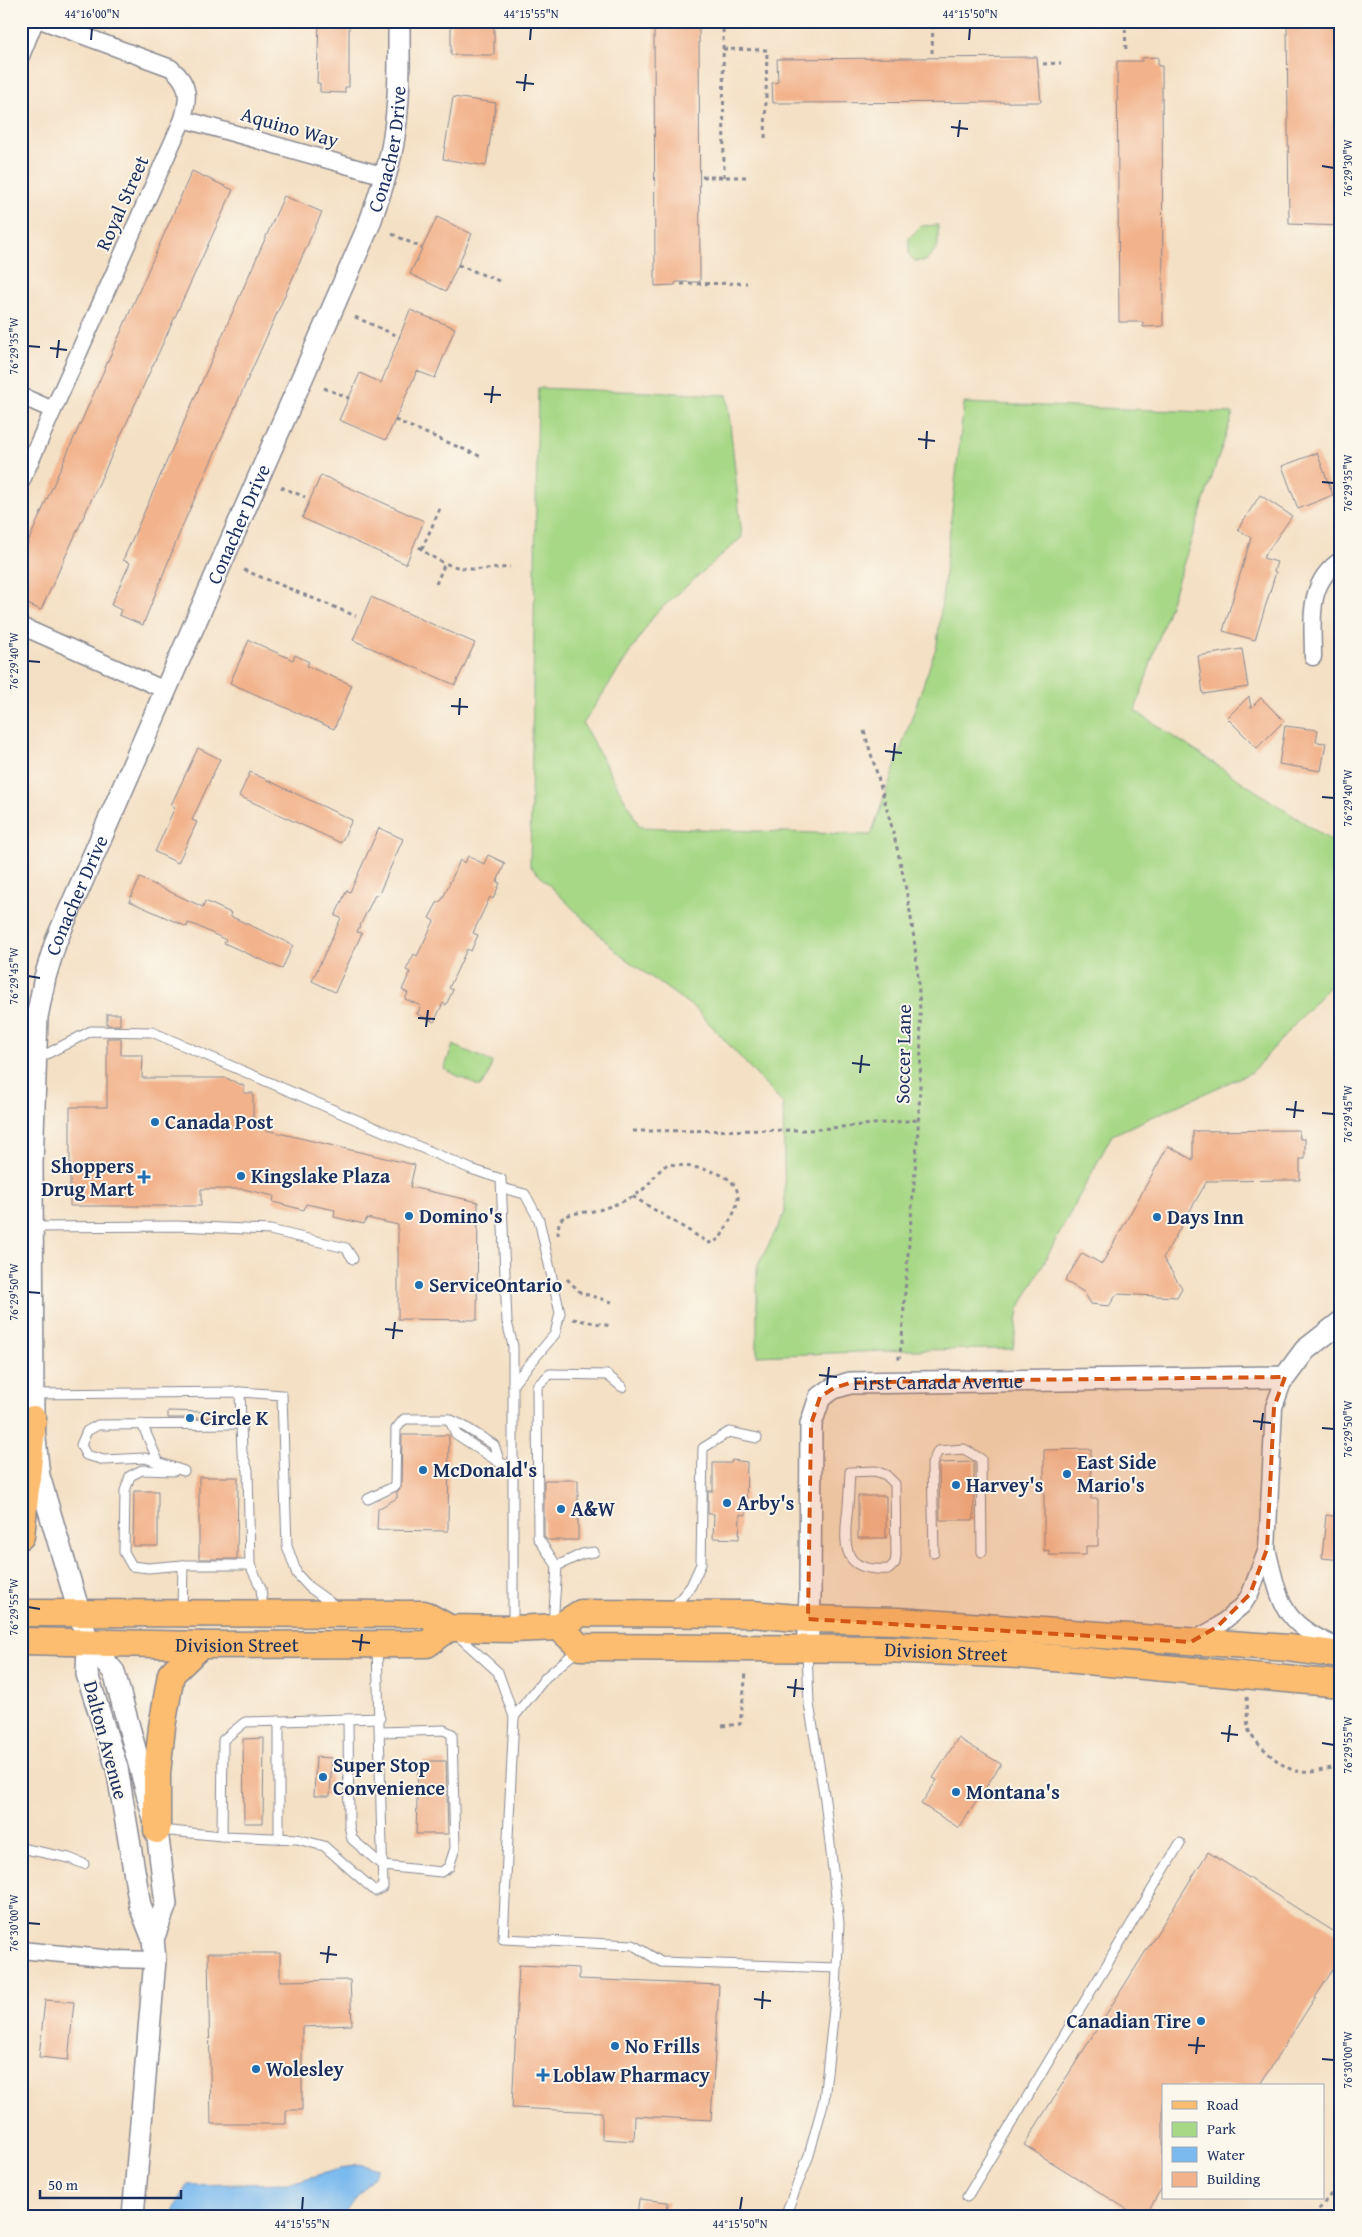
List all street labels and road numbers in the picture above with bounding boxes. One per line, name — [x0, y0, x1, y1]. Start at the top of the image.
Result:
street label: Conacher Drive — [359, 85, 413, 216]
street label: Aquino Way — [238, 99, 343, 154]
street label: Royal Street — [88, 151, 155, 255]
street label: Conacher Drive — [199, 459, 277, 589]
street label: Conacher Drive — [37, 830, 115, 959]
street label: Soccer Lane — [887, 1004, 918, 1104]
street label: First Canada Avenue — [853, 1366, 1023, 1397]
street label: Division Street — [175, 1629, 299, 1659]
street label: Division Street — [884, 1634, 1008, 1668]
street label: Dalton Avenue — [77, 1677, 136, 1802]

